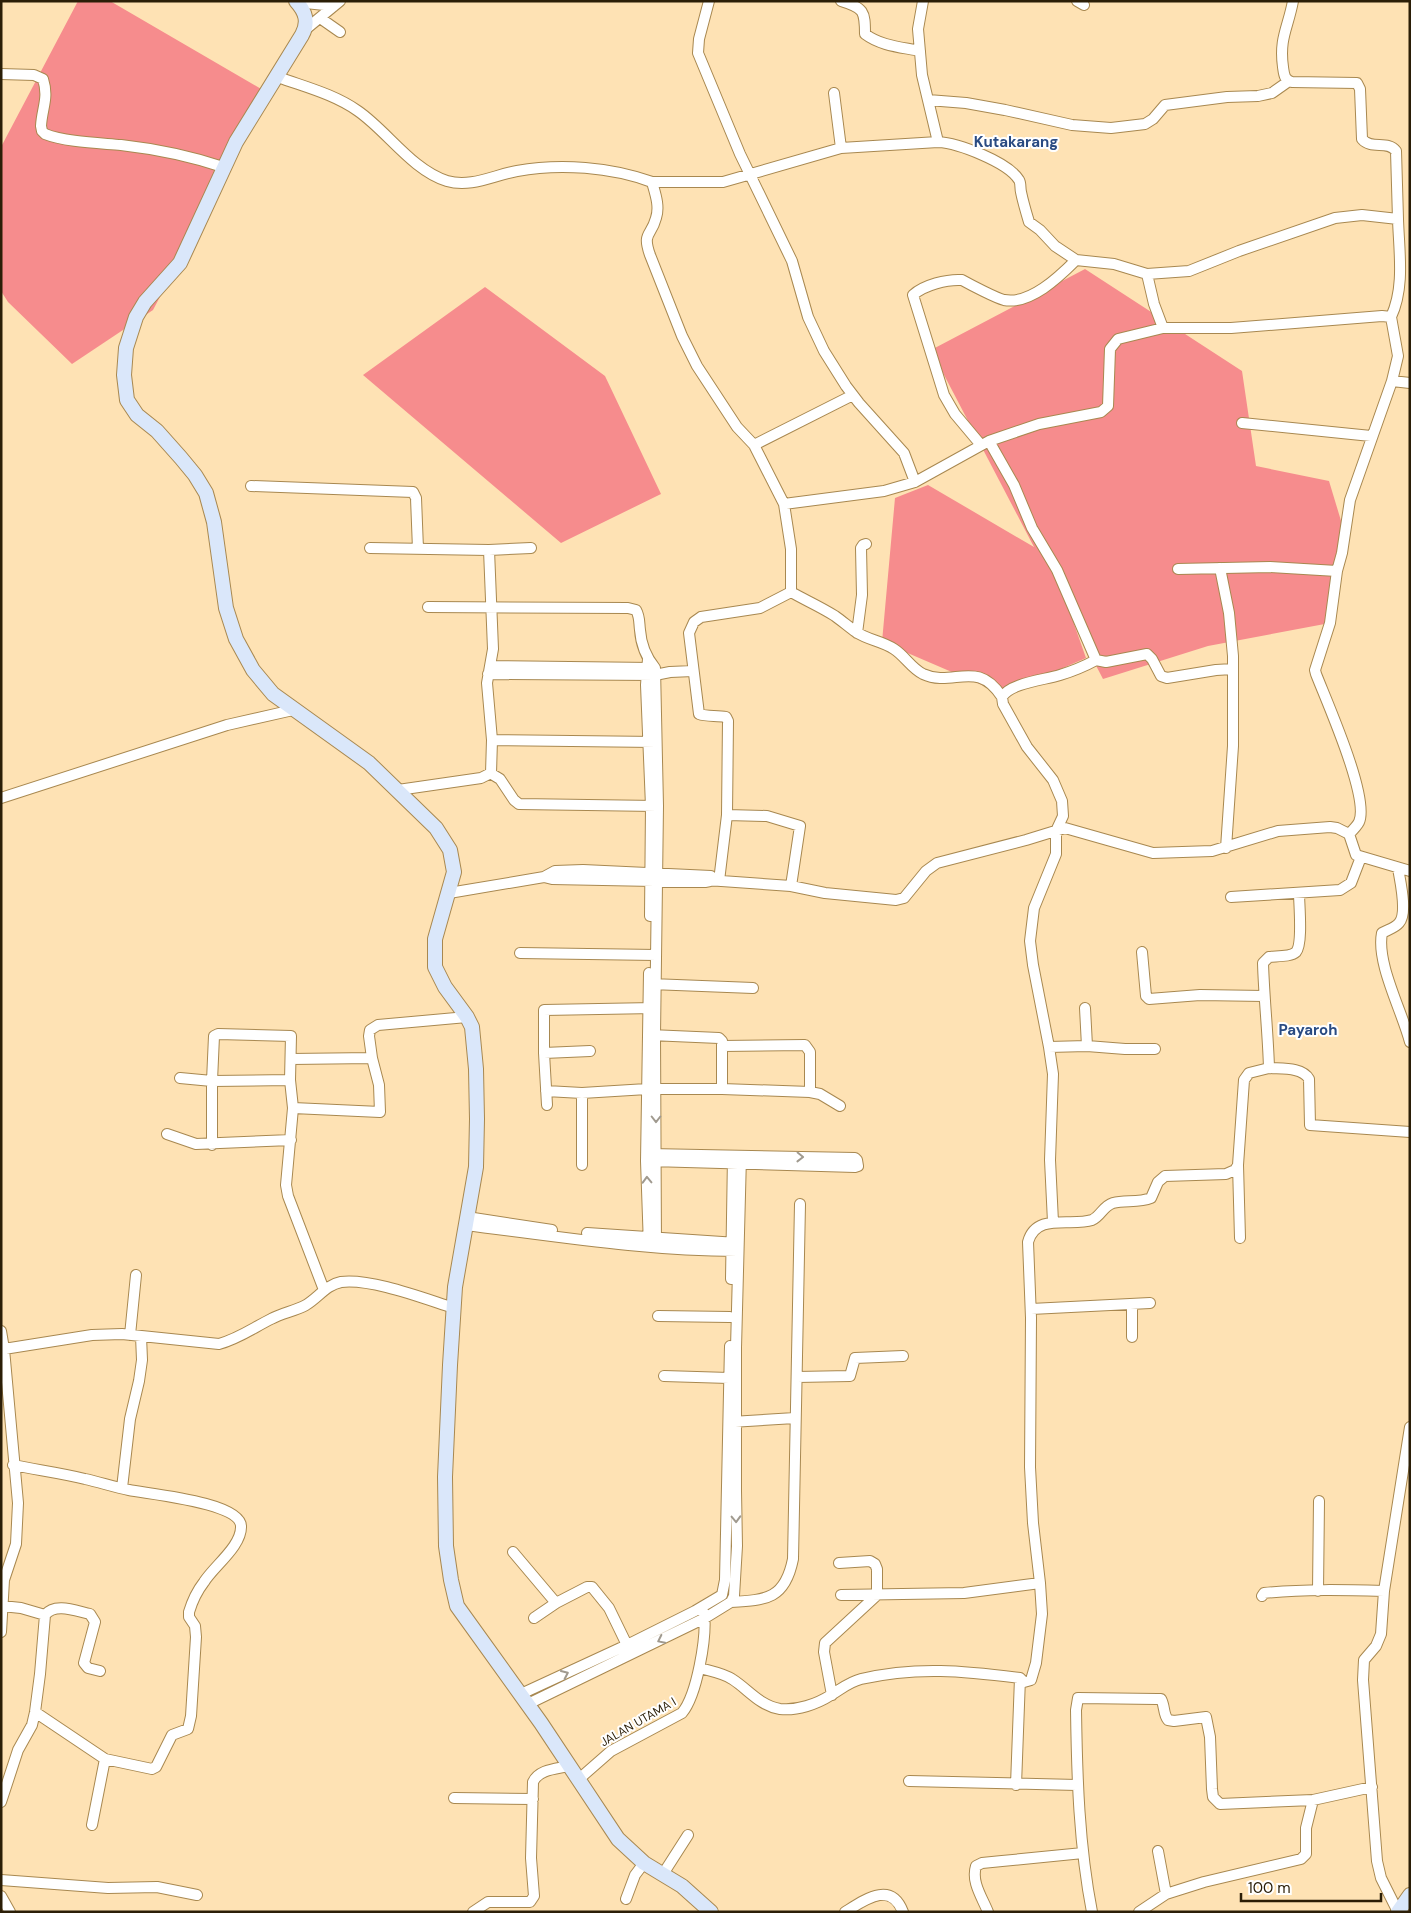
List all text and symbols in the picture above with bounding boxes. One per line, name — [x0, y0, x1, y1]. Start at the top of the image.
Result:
district label: Kutakarang — [974, 132, 1058, 152]
district label: Payaroh — [1279, 1020, 1337, 1040]
one-way arrow — [651, 1116, 661, 1124]
one-way arrow — [797, 1152, 805, 1162]
one-way arrow — [642, 1176, 652, 1184]
one-way arrow — [731, 1516, 742, 1524]
one-way arrow — [658, 1634, 667, 1644]
one-way arrow — [560, 1670, 569, 1680]
street label: JALAN UTAMA I — [597, 1694, 679, 1750]
scale bar — [1241, 1870, 1381, 1902]
text: 100 m — [1248, 1878, 1291, 1898]

